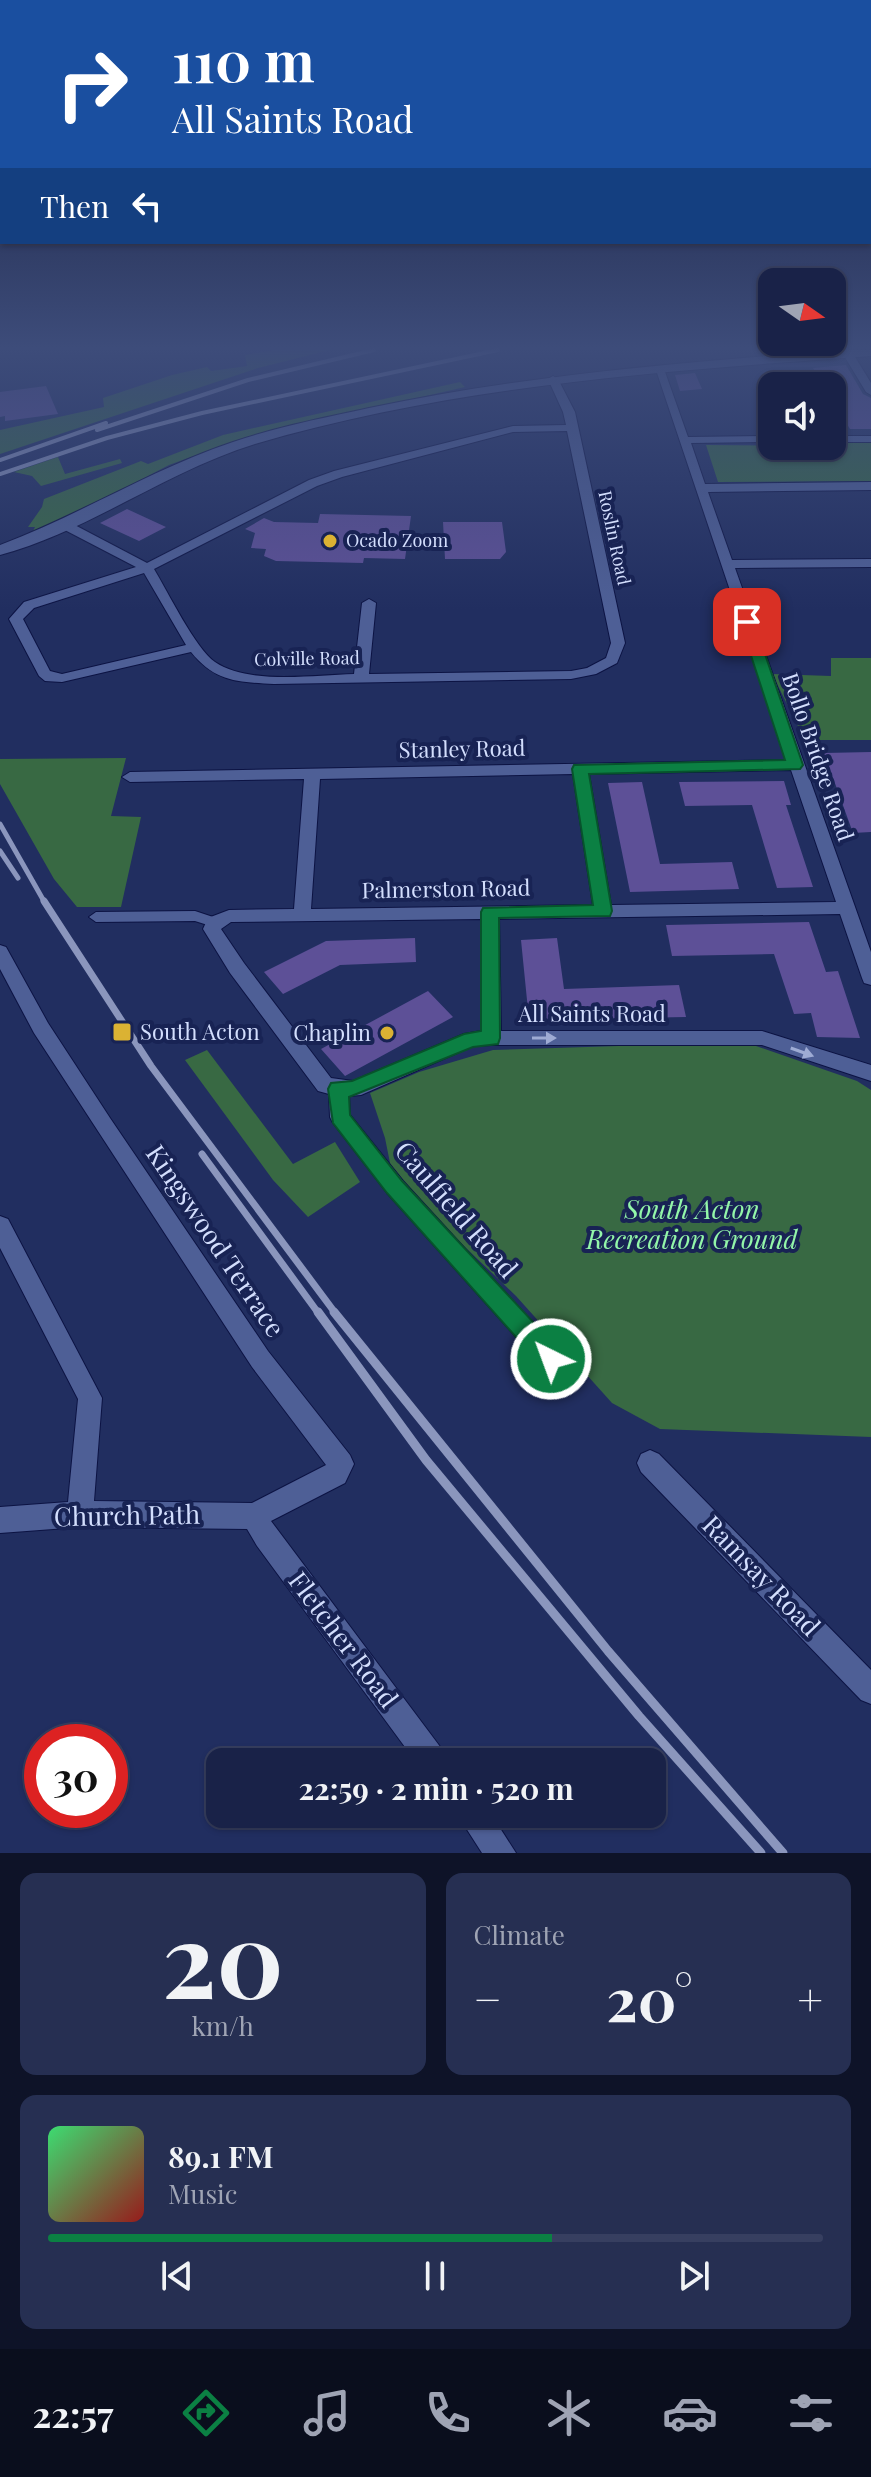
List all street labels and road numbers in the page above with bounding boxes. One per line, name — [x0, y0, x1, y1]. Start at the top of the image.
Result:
street label: Roslin Road — [593, 488, 637, 588]
street label: Colville Road — [254, 645, 361, 671]
street label: Bollo Bridge Road — [776, 669, 862, 845]
street label: Stanley Road — [398, 732, 526, 764]
street label: Palmerston Road — [361, 872, 531, 904]
street label: All Saints Road — [517, 998, 666, 1028]
street label: Caulfield Road — [388, 1133, 526, 1285]
street label: Kingswood Terrace — [139, 1137, 294, 1343]
street label: Church Path — [54, 1496, 200, 1533]
street label: Ramsay Road — [696, 1507, 829, 1643]
street label: Fletcher Road — [282, 1564, 407, 1714]

